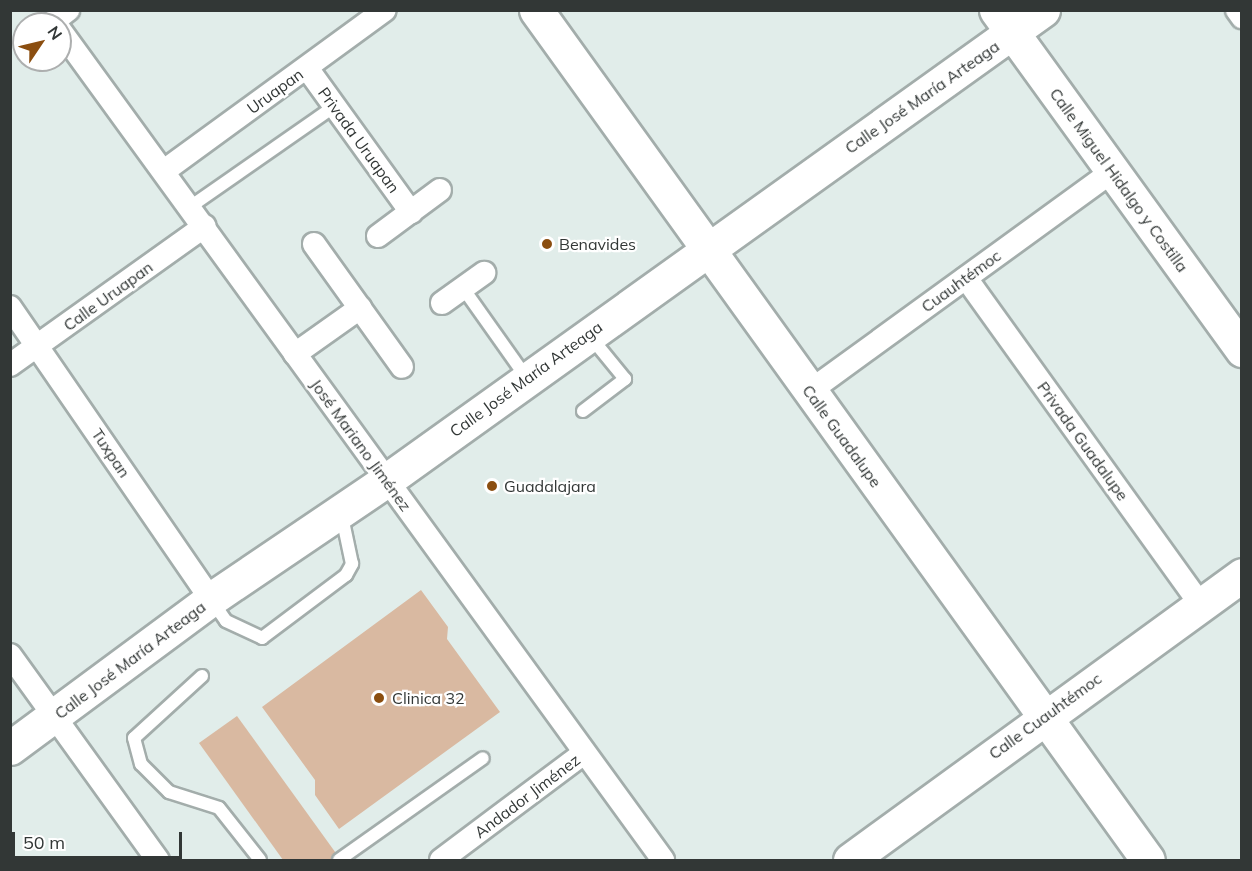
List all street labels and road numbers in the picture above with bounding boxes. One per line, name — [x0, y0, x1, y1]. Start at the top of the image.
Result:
street label: Calle José María Arteaga — [841, 36, 1003, 158]
street label: Uruapan — [243, 64, 307, 118]
street label: Privada Uruapan — [314, 83, 404, 197]
street label: Calle Miguel Hidalgo y Costilla — [1046, 84, 1192, 276]
street label: Cuauhtémoc — [918, 246, 1004, 316]
street label: Calle Uruapan — [60, 257, 156, 335]
street label: Calle José María Arteaga — [446, 317, 606, 441]
street label: José Mariano Jiménez — [307, 375, 415, 515]
street label: Privada Guadalupe — [1033, 378, 1133, 504]
street label: Calle Guadalupe — [798, 381, 886, 491]
street label: Tuxpan — [88, 425, 134, 481]
street label: Calle José María Arteaga — [51, 597, 209, 723]
street label: Calle Cuauhtémoc — [985, 669, 1105, 763]
street label: Andador Jiménez — [470, 750, 584, 842]

